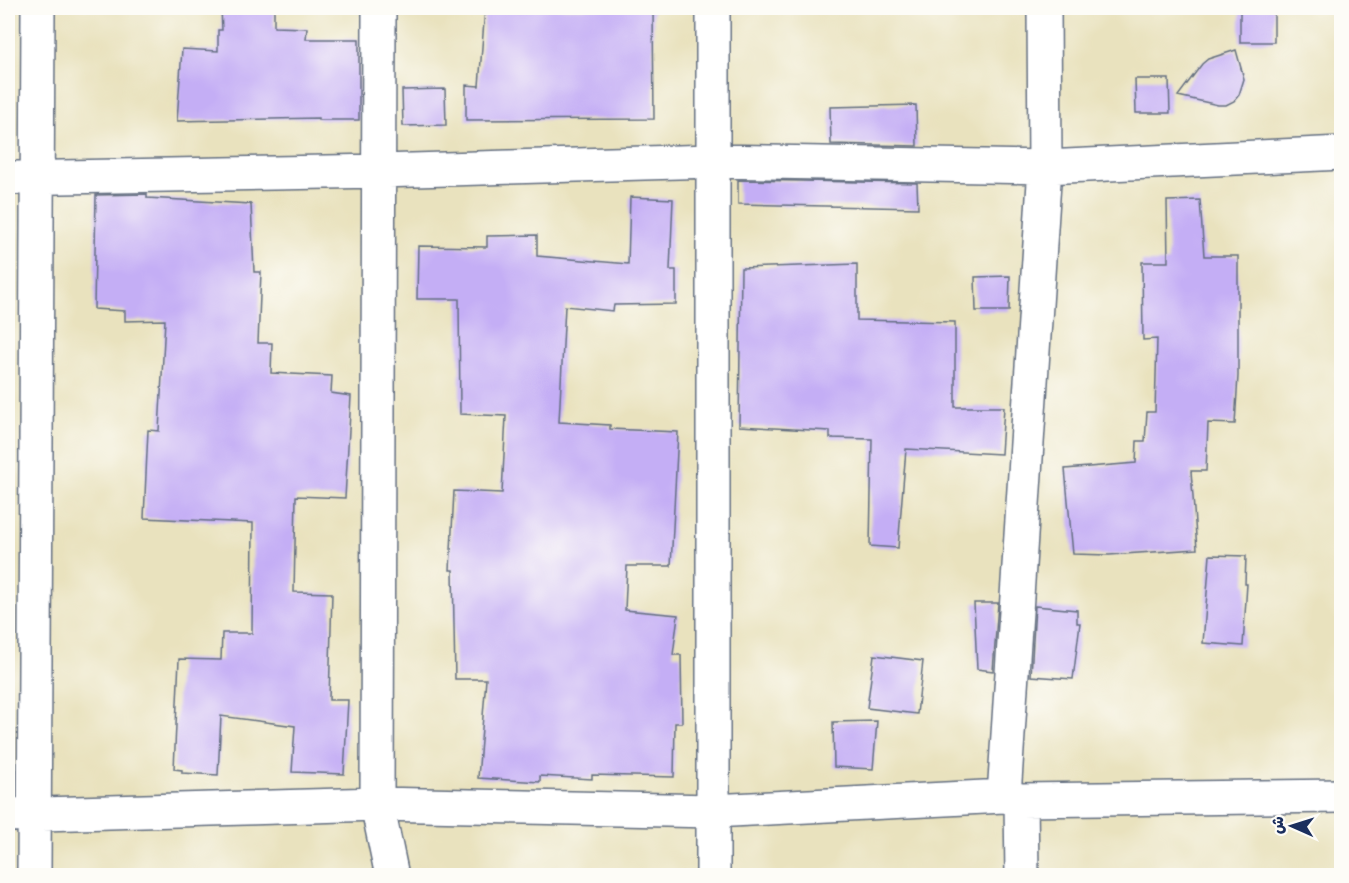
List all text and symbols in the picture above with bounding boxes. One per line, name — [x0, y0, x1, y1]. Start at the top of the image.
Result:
north arrow — [1262, 796, 1322, 856]
text: ش — [1266, 816, 1287, 835]

